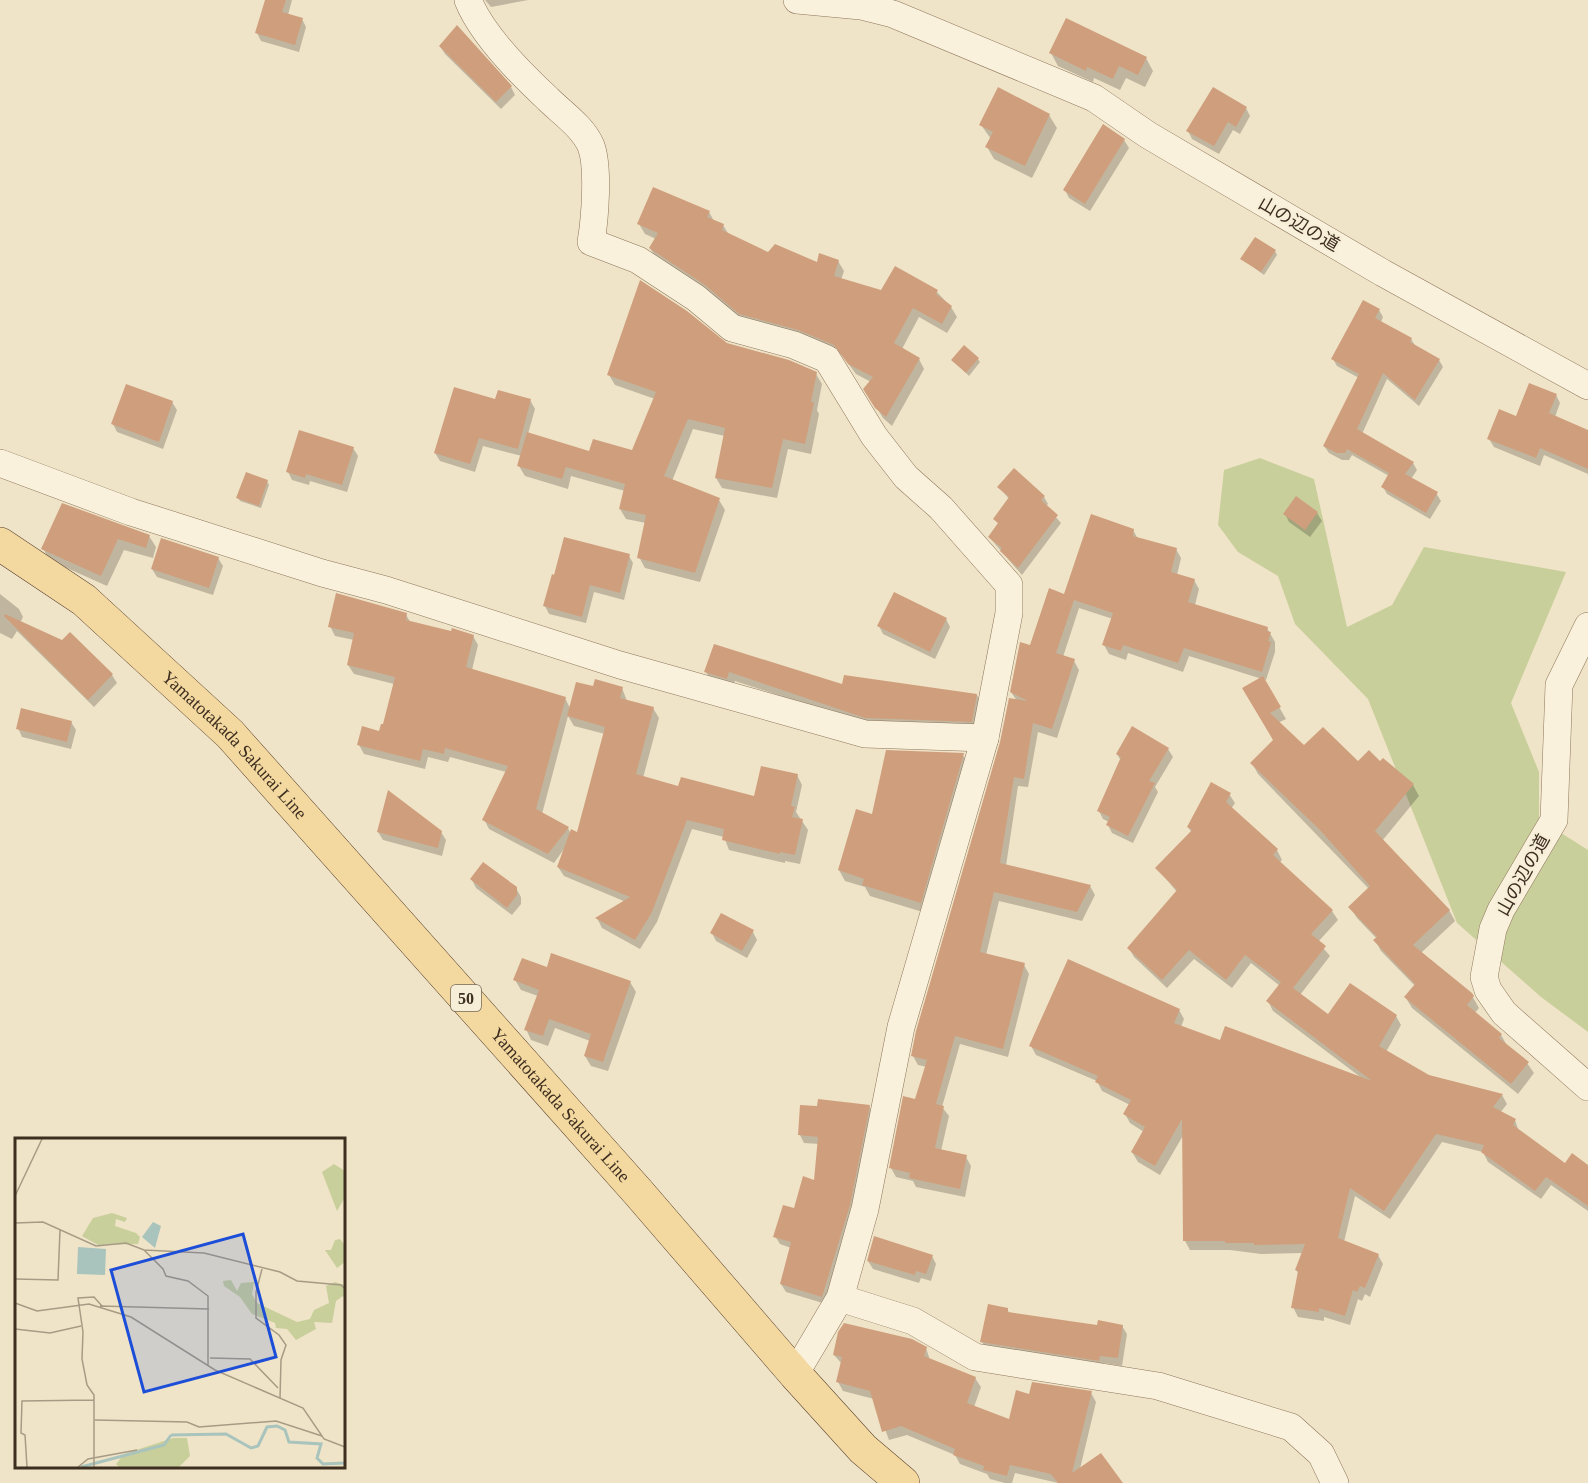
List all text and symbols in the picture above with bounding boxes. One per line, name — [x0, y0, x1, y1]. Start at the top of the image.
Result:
street label: 山の辺の道 — [1255, 193, 1343, 255]
street label: Yamatotakada Sakurai Line — [158, 667, 311, 823]
street label: 山の辺の道 — [1492, 831, 1554, 919]
road number: 50 — [451, 985, 481, 1011]
street label: Yamatotakada Sakurai Line — [487, 1024, 634, 1186]
inset map — [15, 1138, 345, 1468]

